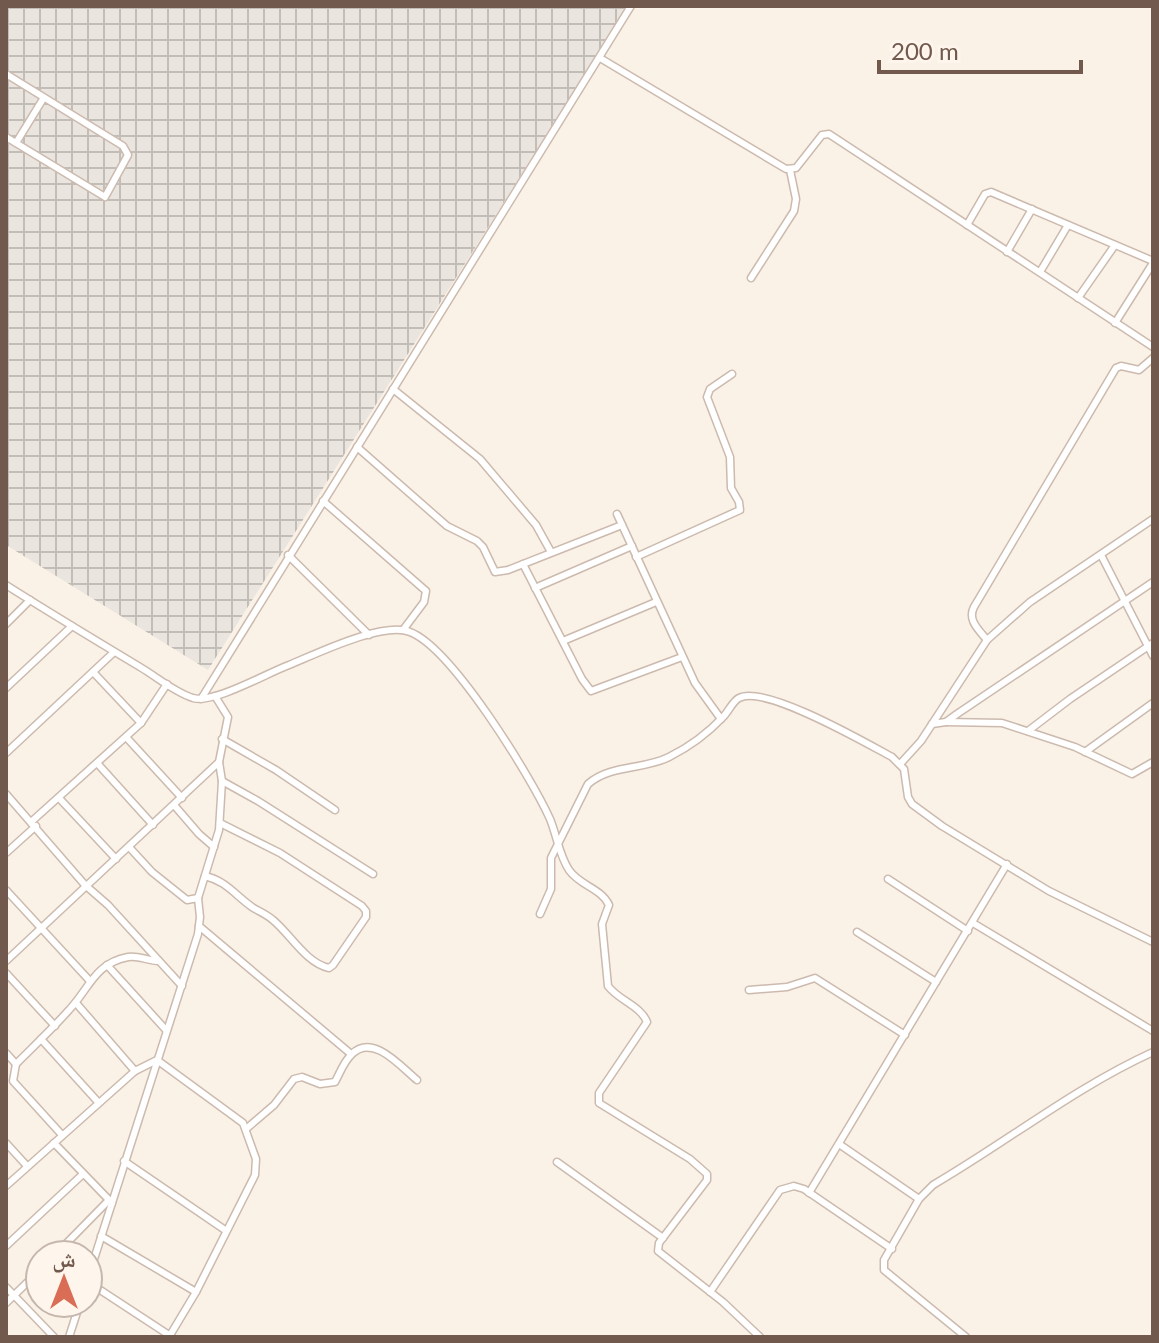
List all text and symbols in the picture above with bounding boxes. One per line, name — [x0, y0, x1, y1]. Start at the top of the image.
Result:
scale bar — [879, 24, 1081, 74]
text: 200 m — [891, 36, 959, 65]
north arrow — [24, 1239, 104, 1319]
text: ش — [52, 1245, 76, 1273]

